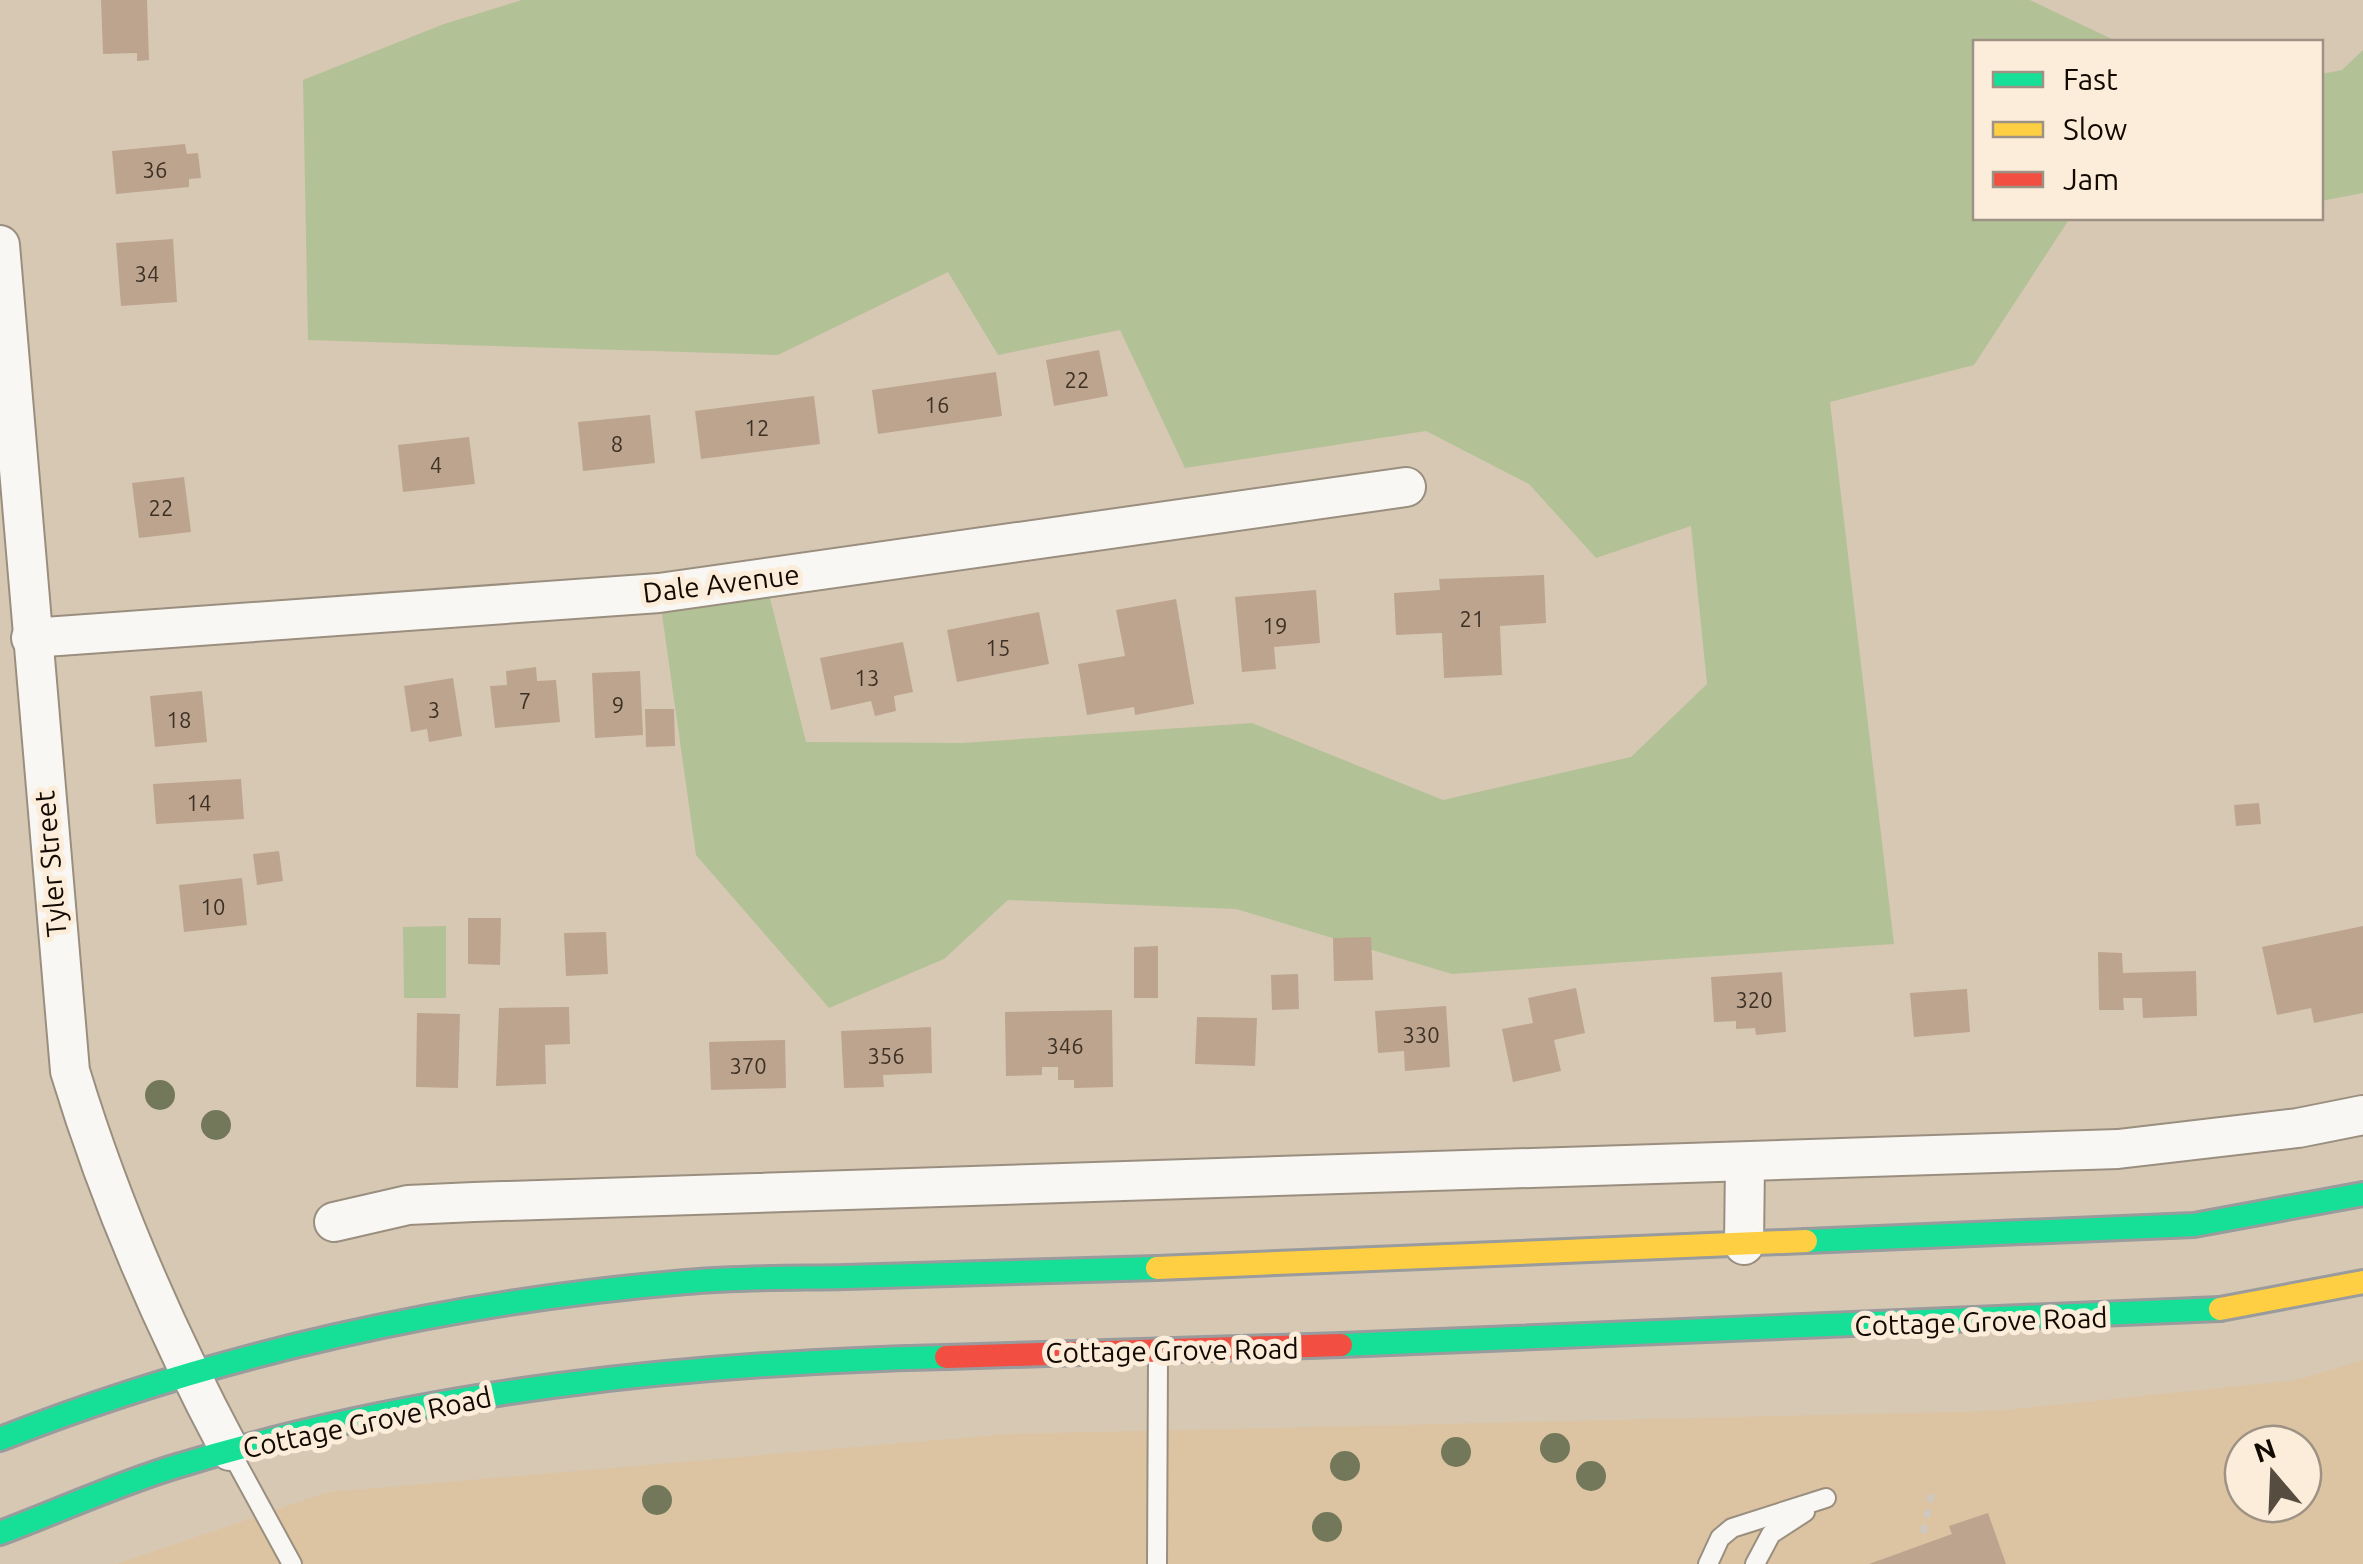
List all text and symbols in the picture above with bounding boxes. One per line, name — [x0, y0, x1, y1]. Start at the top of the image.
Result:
legend — [1973, 40, 2323, 220]
text: Fast — [2063, 62, 2118, 96]
text: Slow — [2063, 112, 2127, 146]
house number: 36 — [143, 157, 167, 182]
text: Jam — [2063, 162, 2119, 196]
house number: 34 — [135, 261, 159, 286]
house number: 22 — [1065, 367, 1089, 392]
house number: 16 — [925, 392, 949, 417]
house number: 12 — [745, 415, 769, 440]
house number: 8 — [611, 431, 623, 456]
house number: 4 — [430, 452, 442, 477]
house number: 22 — [149, 495, 173, 520]
street label: Dale Avenue — [641, 558, 801, 608]
house number: 21 — [1460, 606, 1484, 631]
house number: 19 — [1263, 613, 1287, 638]
house number: 15 — [986, 635, 1010, 660]
house number: 13 — [855, 665, 879, 690]
house number: 7 — [519, 688, 531, 713]
house number: 9 — [612, 692, 624, 717]
house number: 3 — [428, 697, 440, 722]
house number: 18 — [167, 707, 191, 732]
street label: Tyler Street — [28, 790, 72, 938]
house number: 14 — [187, 790, 211, 815]
house number: 10 — [201, 894, 225, 919]
house number: 320 — [1735, 987, 1773, 1012]
house number: 330 — [1402, 1022, 1440, 1047]
house number: 346 — [1046, 1033, 1084, 1058]
house number: 356 — [867, 1043, 905, 1068]
house number: 370 — [729, 1053, 767, 1078]
street label: Cottage Grove Road — [1854, 1301, 2108, 1341]
street label: Cottage Grove Road — [1045, 1332, 1299, 1368]
street label: Cottage Grove Road — [240, 1381, 494, 1463]
north arrow — [2223, 1424, 2323, 1524]
text: N — [2250, 1432, 2280, 1468]

